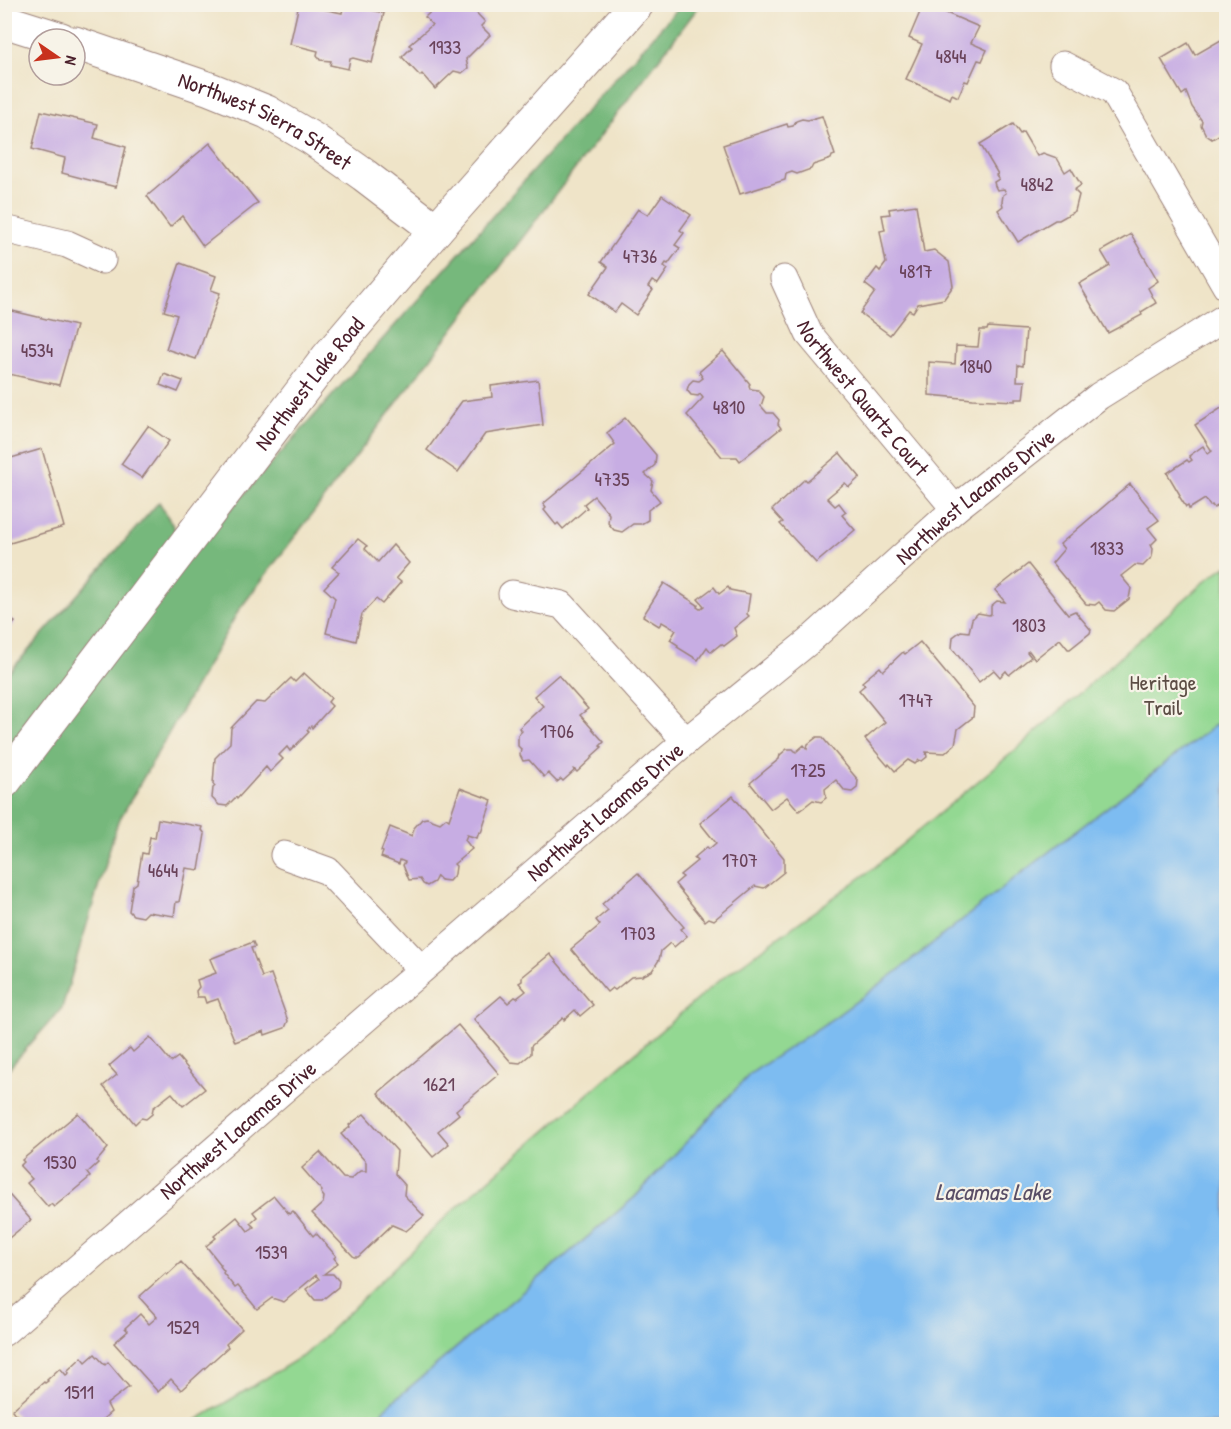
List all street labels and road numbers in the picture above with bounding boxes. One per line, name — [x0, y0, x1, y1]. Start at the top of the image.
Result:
street label: Northwest Sierra Street — [174, 64, 358, 177]
street label: Northwest Lake Road — [247, 310, 371, 456]
street label: Northwest Quartz Court — [790, 315, 937, 483]
street label: Northwest Lacamas Drive — [889, 421, 1061, 571]
street label: Northwest Lacamas Drive — [520, 735, 690, 888]
street label: Northwest Lacamas Drive — [153, 1053, 323, 1206]

